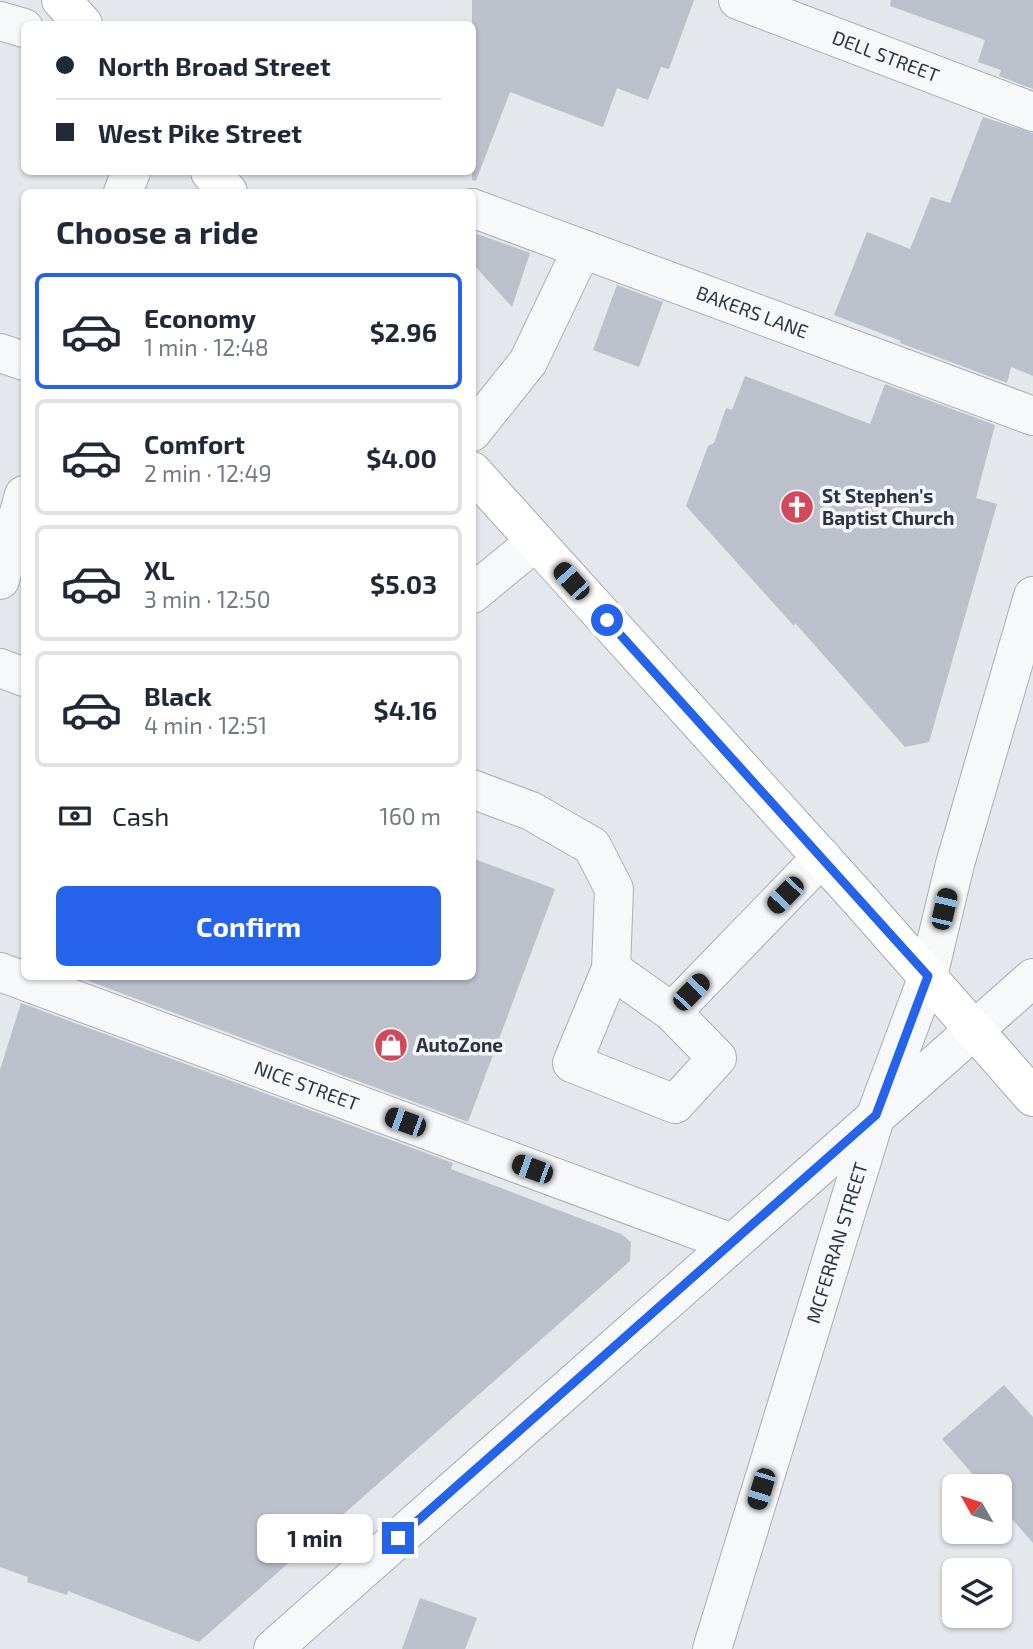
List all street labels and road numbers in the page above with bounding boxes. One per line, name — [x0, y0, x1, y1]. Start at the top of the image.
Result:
street label: DELL STREET — [829, 25, 943, 86]
street label: BAKERS LANE — [693, 280, 812, 343]
street label: NICE STREET — [251, 1055, 362, 1115]
street label: MCFERRAN STREET — [801, 1159, 872, 1326]

